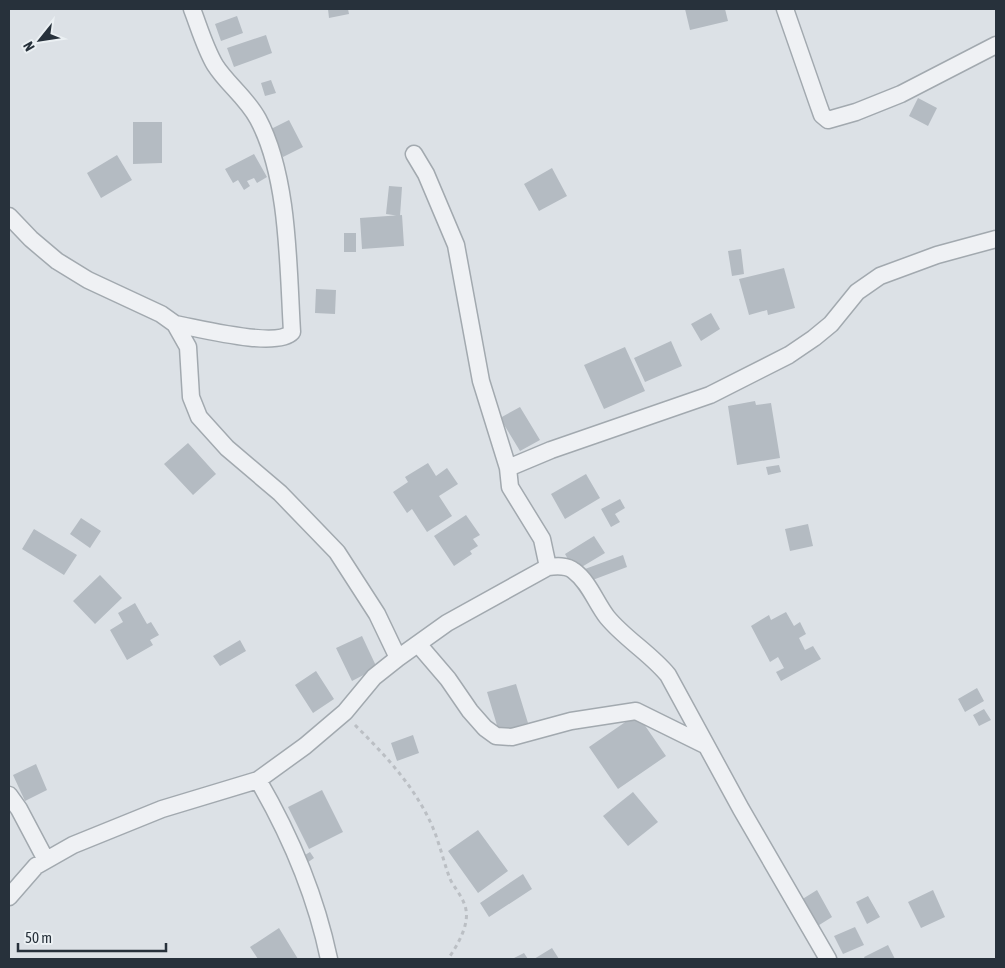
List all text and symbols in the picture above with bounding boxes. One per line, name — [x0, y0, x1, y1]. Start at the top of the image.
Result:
north arrow — [15, 15, 65, 65]
text: N — [20, 39, 38, 54]
scale bar — [18, 920, 165, 952]
text: 50 m — [25, 929, 52, 946]

